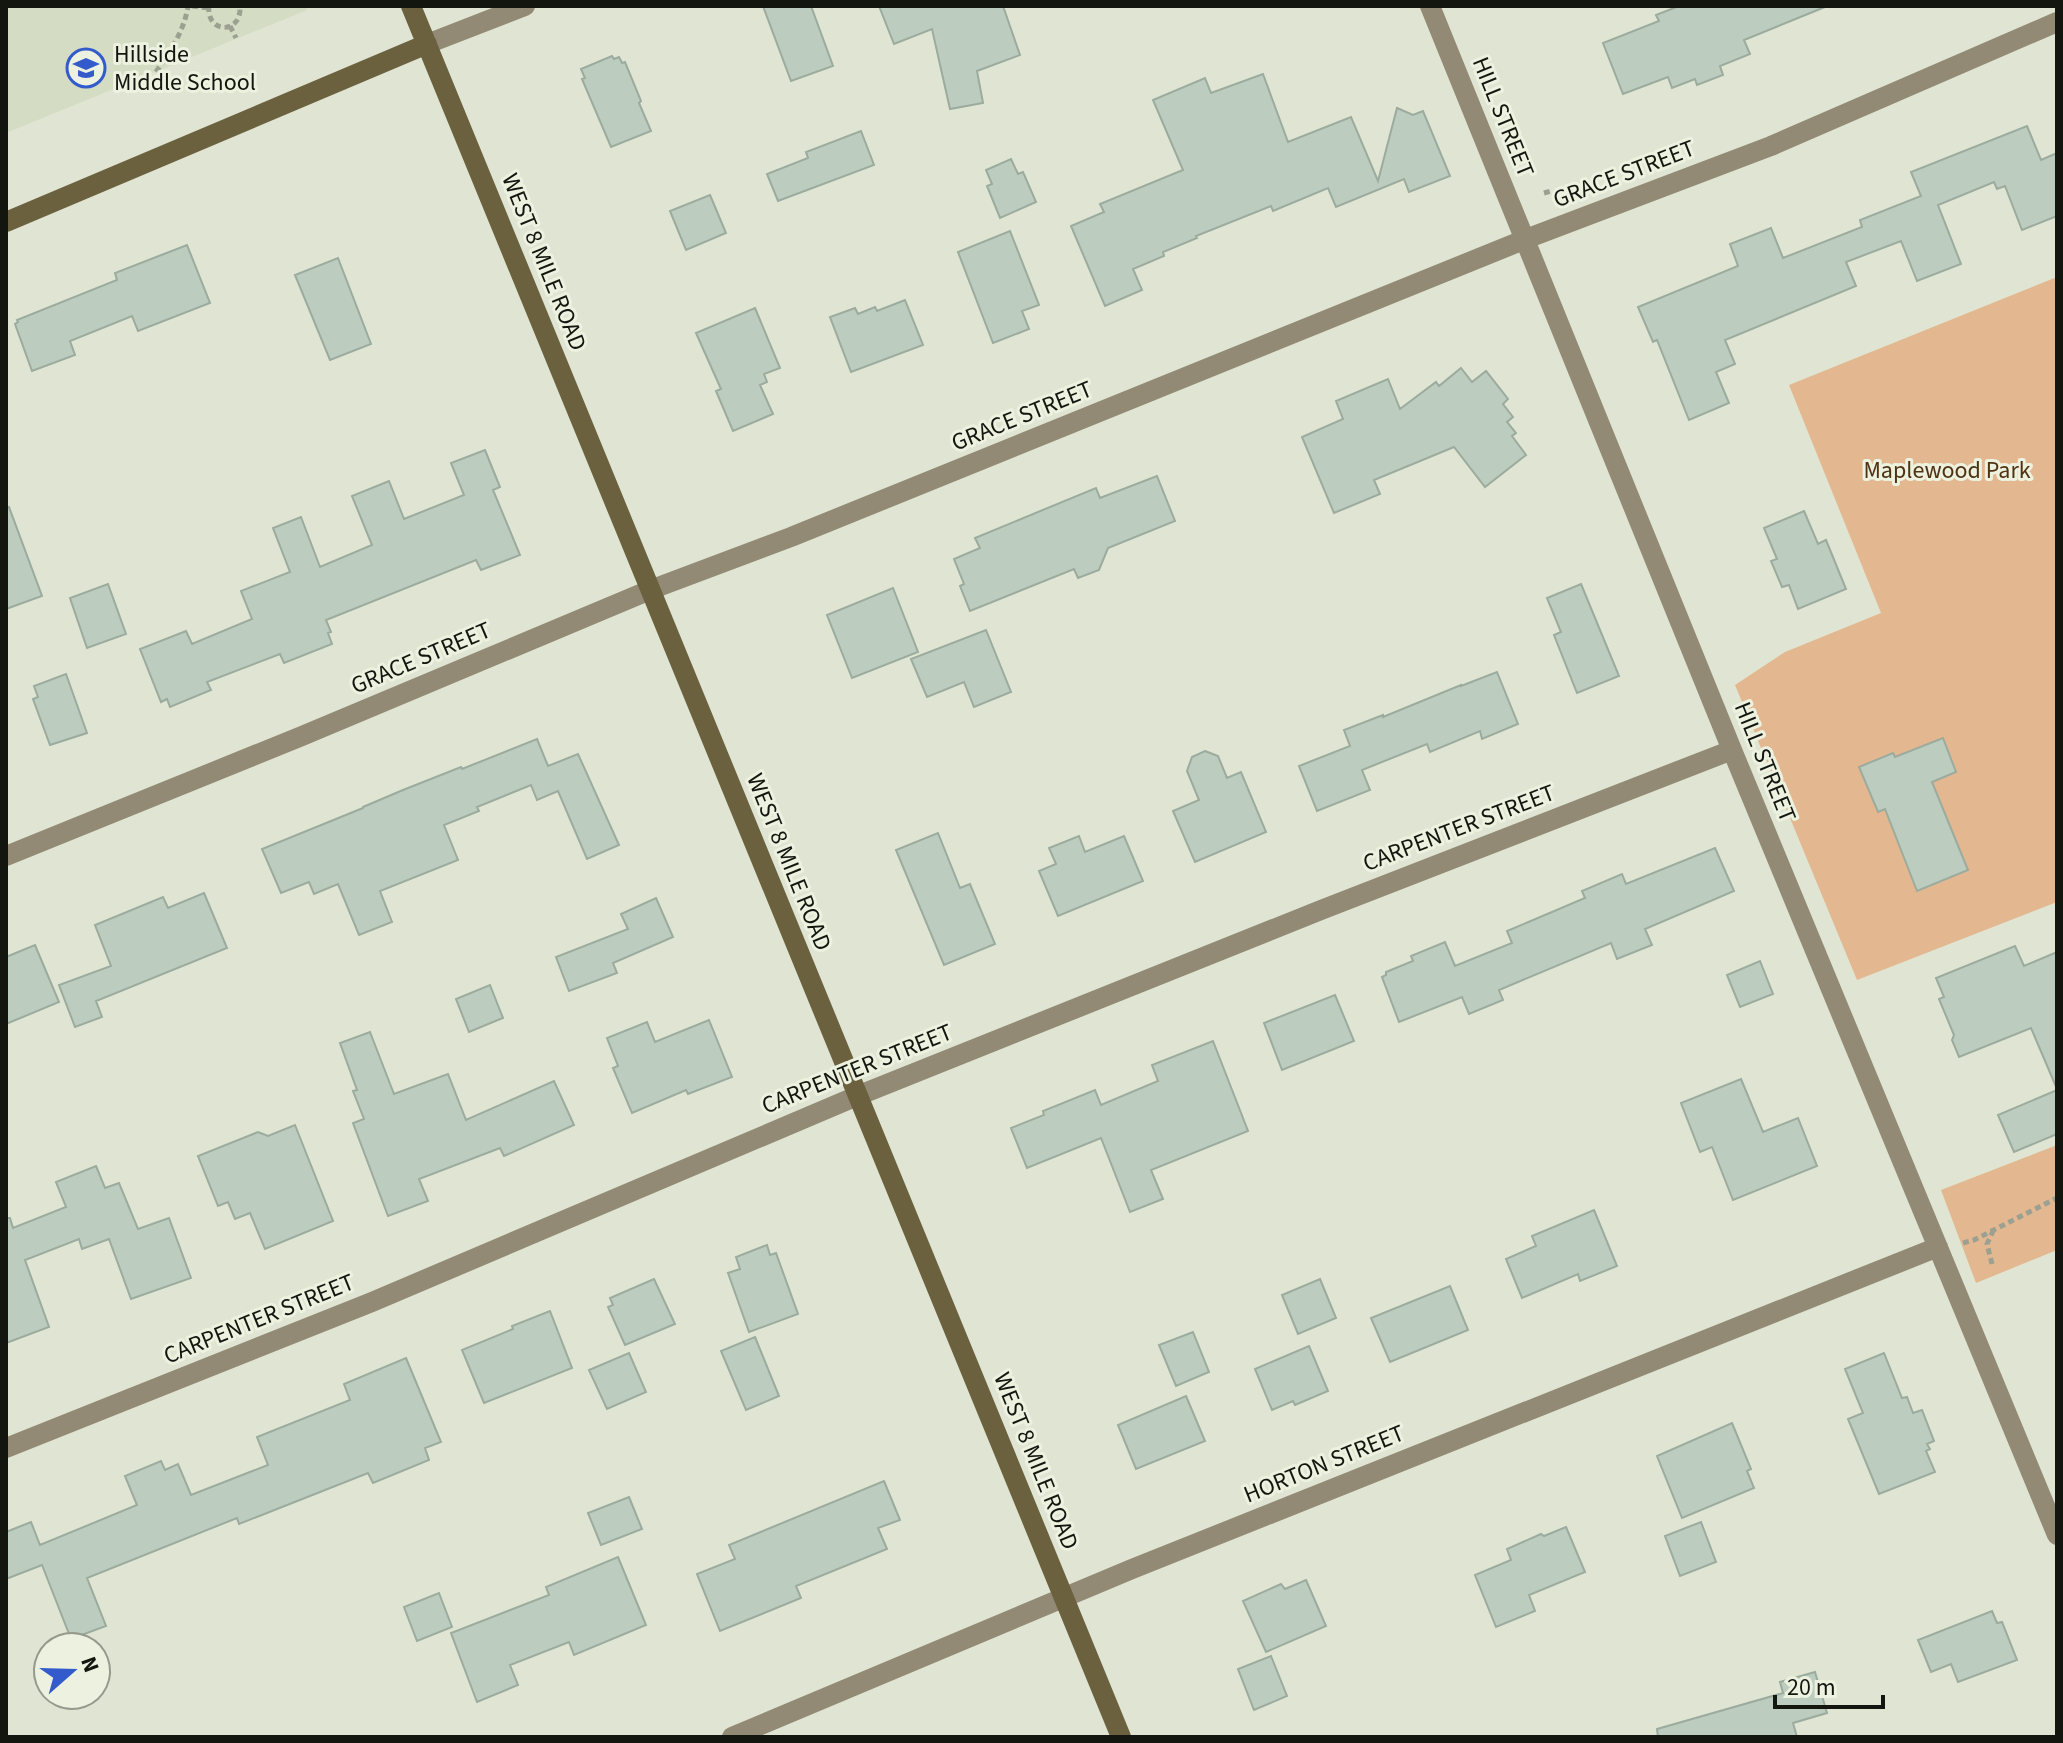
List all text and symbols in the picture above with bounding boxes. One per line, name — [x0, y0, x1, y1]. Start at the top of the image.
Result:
place label: Hillside Middle School — [114, 37, 256, 100]
school or university icon: Hillside Middle School — [65, 47, 107, 89]
street label: HILL STREET — [1463, 52, 1543, 183]
street label: GRACE STREET — [1548, 131, 1700, 217]
street label: WEST 8 MILE ROAD — [493, 168, 595, 356]
street label: GRACE STREET — [946, 372, 1098, 460]
park label: Maplewood Park — [1863, 453, 2031, 488]
street label: GRACE STREET — [345, 613, 497, 703]
street label: HILL STREET — [1725, 697, 1805, 828]
street label: WEST 8 MILE ROAD — [738, 768, 840, 956]
street label: CARPENTER STREET — [1358, 775, 1560, 881]
street label: CARPENTER STREET — [756, 1015, 958, 1123]
street label: CARPENTER STREET — [158, 1265, 360, 1373]
street label: WEST 8 MILE ROAD — [985, 1367, 1087, 1555]
street label: HORTON STREET — [1238, 1416, 1410, 1512]
north arrow — [32, 1631, 112, 1711]
text: N — [72, 1652, 107, 1677]
scale bar — [1775, 1659, 1883, 1709]
text: 20 m — [1787, 1670, 1836, 1705]

